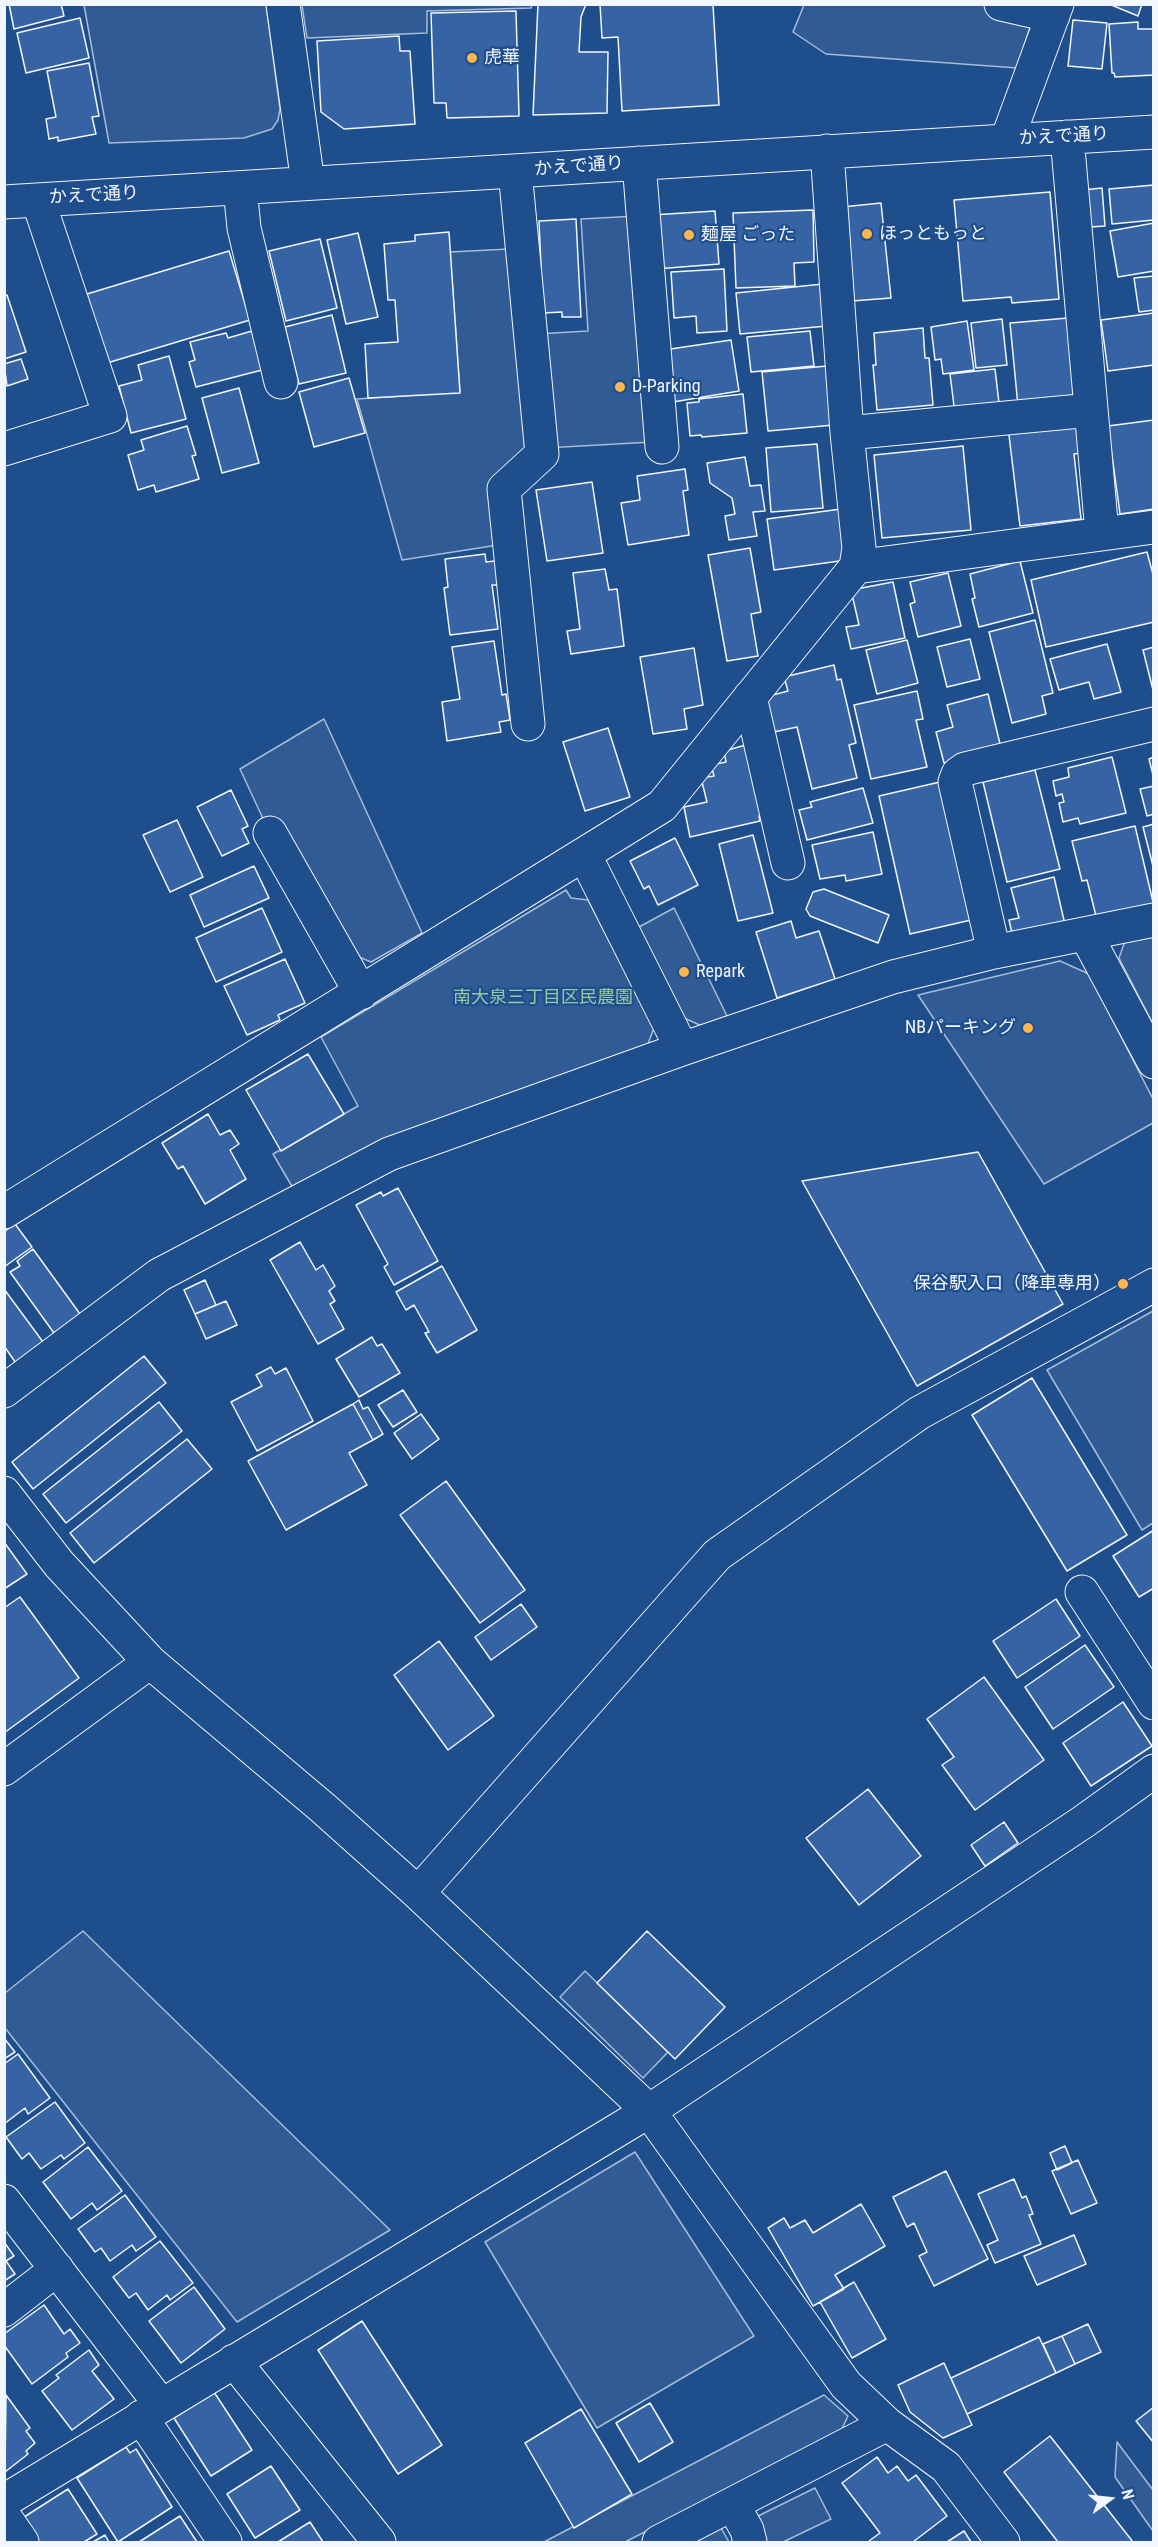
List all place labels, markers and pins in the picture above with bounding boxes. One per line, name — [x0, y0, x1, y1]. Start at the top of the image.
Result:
place label: 虎華 — [484, 47, 520, 69]
marker: 虎華 — [465, 51, 479, 65]
place label: ほっともっと — [879, 223, 987, 245]
place label: 麺屋 ごった — [701, 224, 795, 246]
marker: ほっともっと — [860, 227, 874, 241]
marker: 麺屋 ごった — [682, 228, 696, 242]
place label: D-Parking — [632, 376, 701, 398]
marker: D-Parking — [613, 380, 627, 394]
place label: Repark — [696, 961, 745, 983]
marker: Repark — [677, 965, 691, 979]
place label: NBパーキング — [905, 1017, 1016, 1039]
marker: NBパーキング — [1021, 1021, 1035, 1035]
place label: 保谷駅入口（降車専用） — [913, 1273, 1111, 1295]
marker: 保谷駅入口（降車専用） — [1116, 1277, 1130, 1291]

